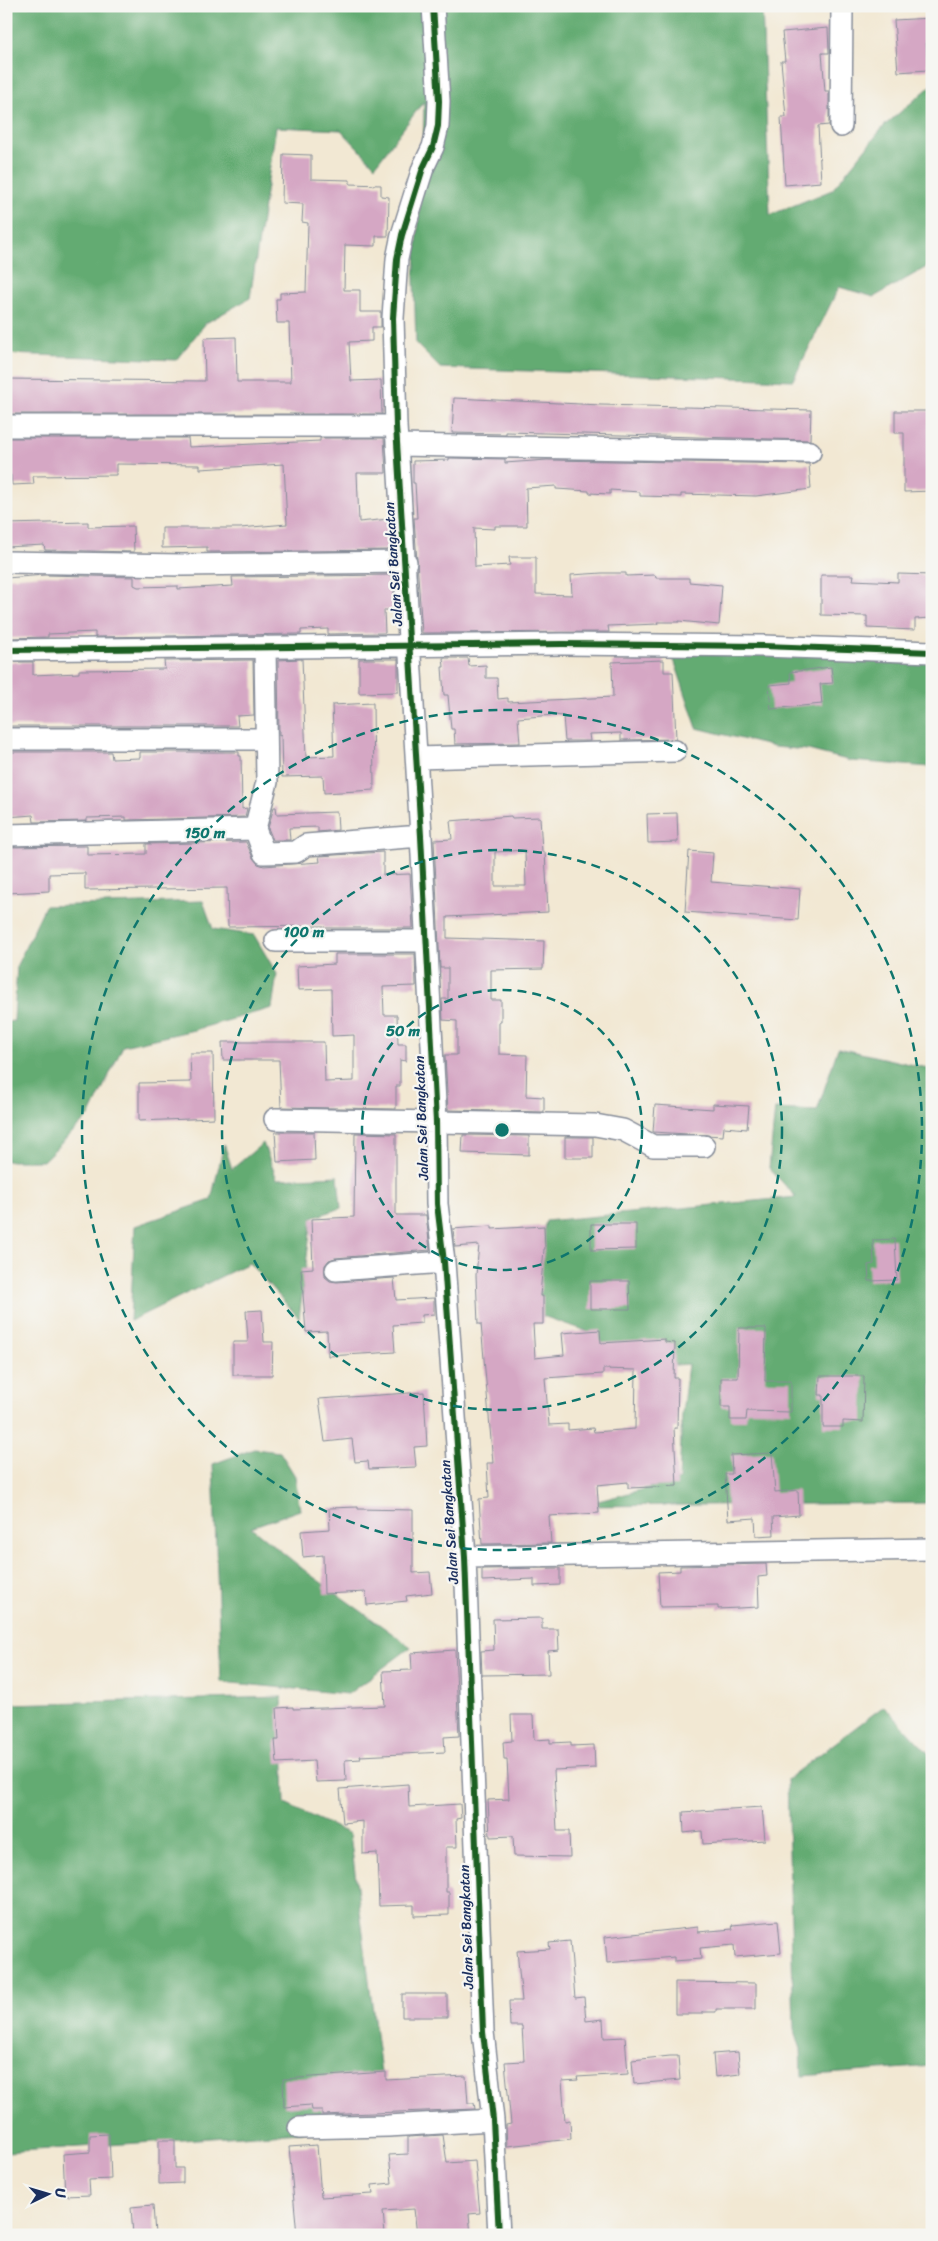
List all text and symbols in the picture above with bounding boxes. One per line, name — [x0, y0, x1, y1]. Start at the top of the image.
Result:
street label: Jalan Sei Bangkatan — [377, 500, 410, 628]
text: 150 m — [185, 820, 226, 846]
text: 100 m — [284, 919, 325, 945]
text: 50 m — [386, 1018, 421, 1044]
street label: Jalan Sei Bangkatan — [407, 1055, 436, 1182]
centre of rings — [493, 1121, 511, 1139]
street label: Jalan Sei Bangkatan — [433, 1458, 466, 1586]
street label: Jalan Sei Bangkatan — [452, 1864, 481, 1991]
north arrow — [22, 2168, 72, 2218]
text: U — [48, 2187, 73, 2199]

